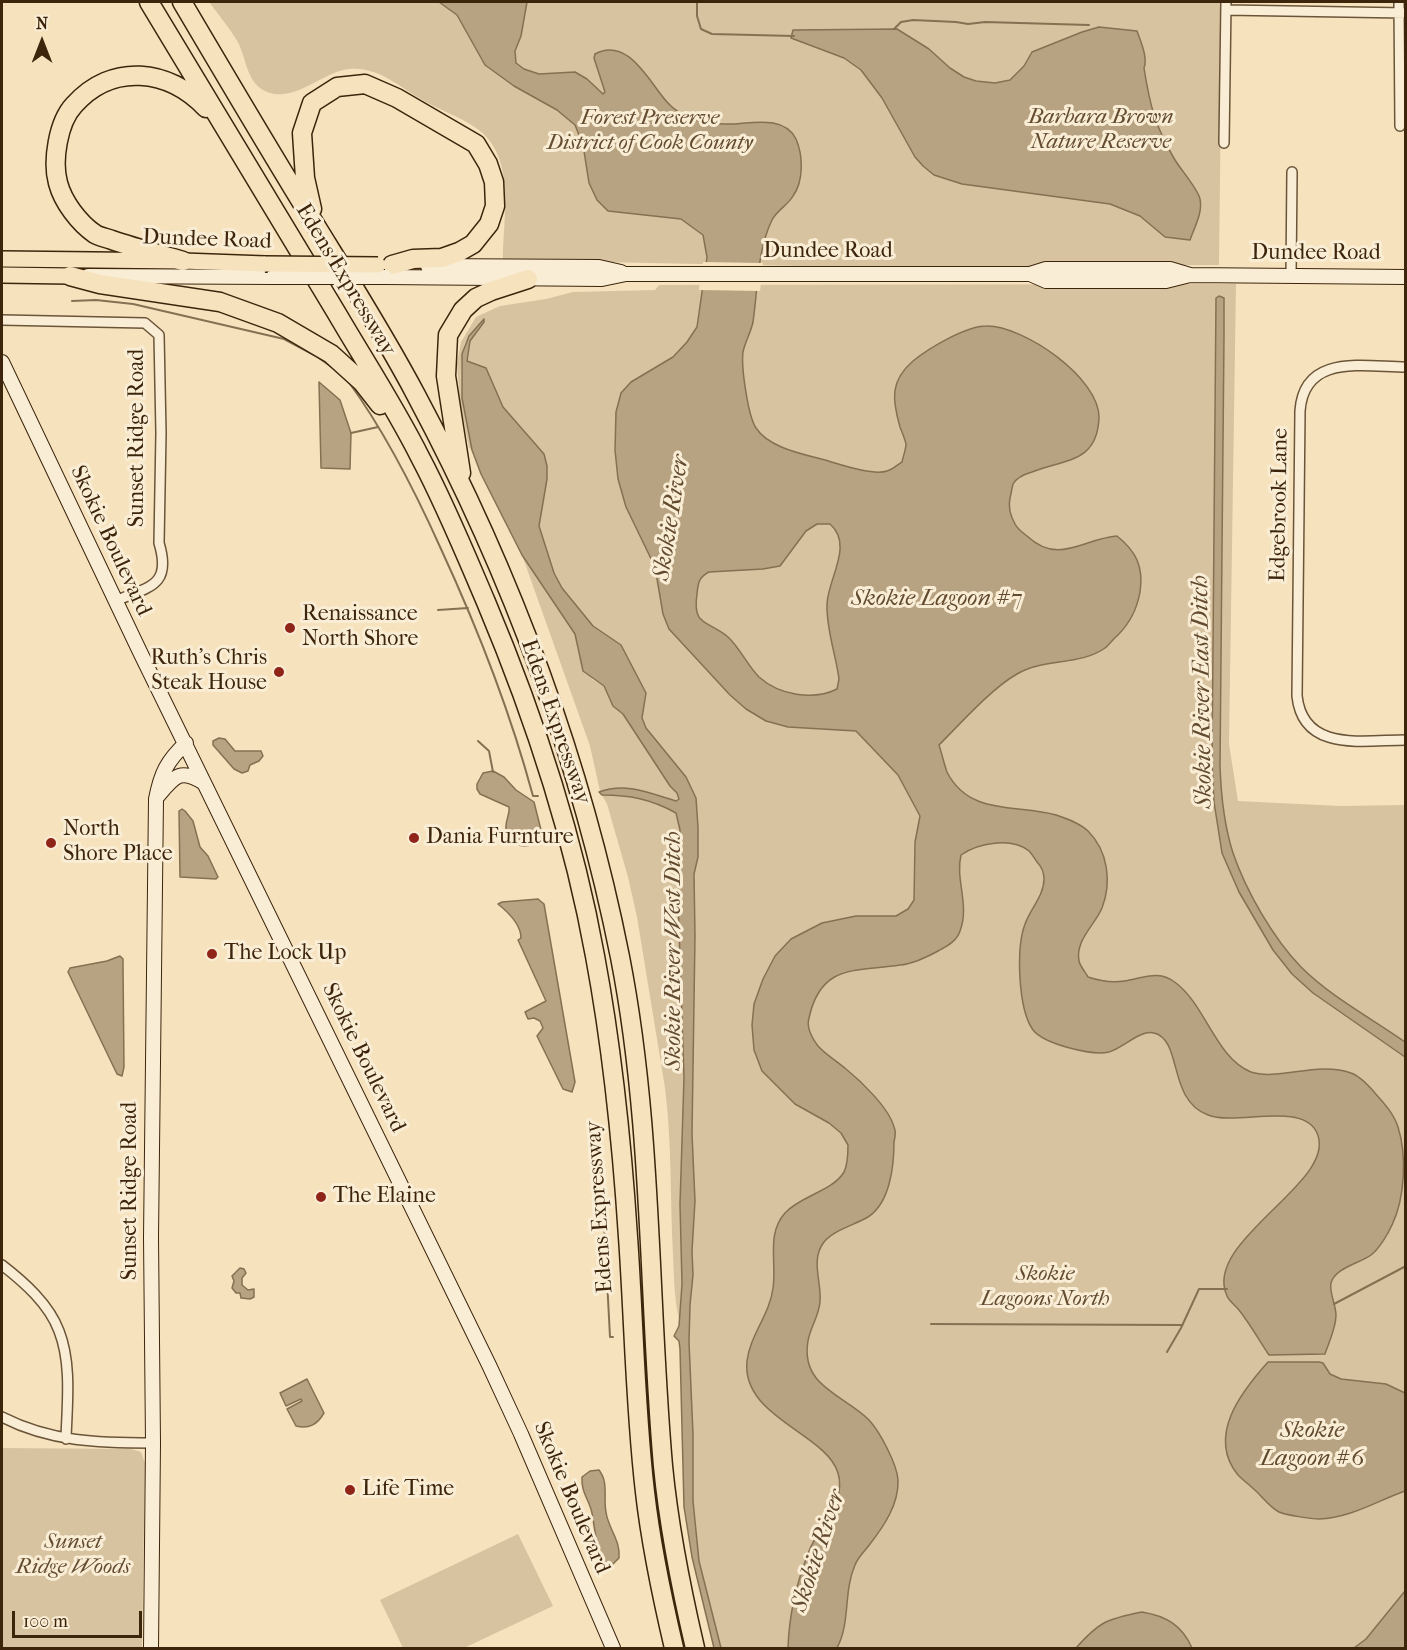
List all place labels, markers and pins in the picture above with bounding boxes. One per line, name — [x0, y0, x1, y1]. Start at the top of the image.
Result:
place label: Renaissance North Shore — [302, 602, 418, 654]
marker: Renaissance North Shore — [283, 621, 297, 635]
place label: Ruth's Chris Steak House — [150, 646, 267, 698]
marker: Ruth's Chris Steak House — [272, 665, 286, 679]
place label: North Shore Place — [63, 817, 173, 868]
place label: Dania Furnture — [426, 825, 574, 851]
marker: Dania Furnture — [407, 831, 421, 845]
marker: North Shore Place — [44, 836, 58, 850]
place label: The Lock Up — [224, 941, 346, 967]
marker: The Lock Up — [205, 947, 219, 961]
place label: The Elaine — [333, 1184, 436, 1210]
marker: The Elaine — [314, 1190, 328, 1204]
place label: Life Time — [362, 1477, 454, 1503]
marker: Life Time — [343, 1483, 357, 1497]

